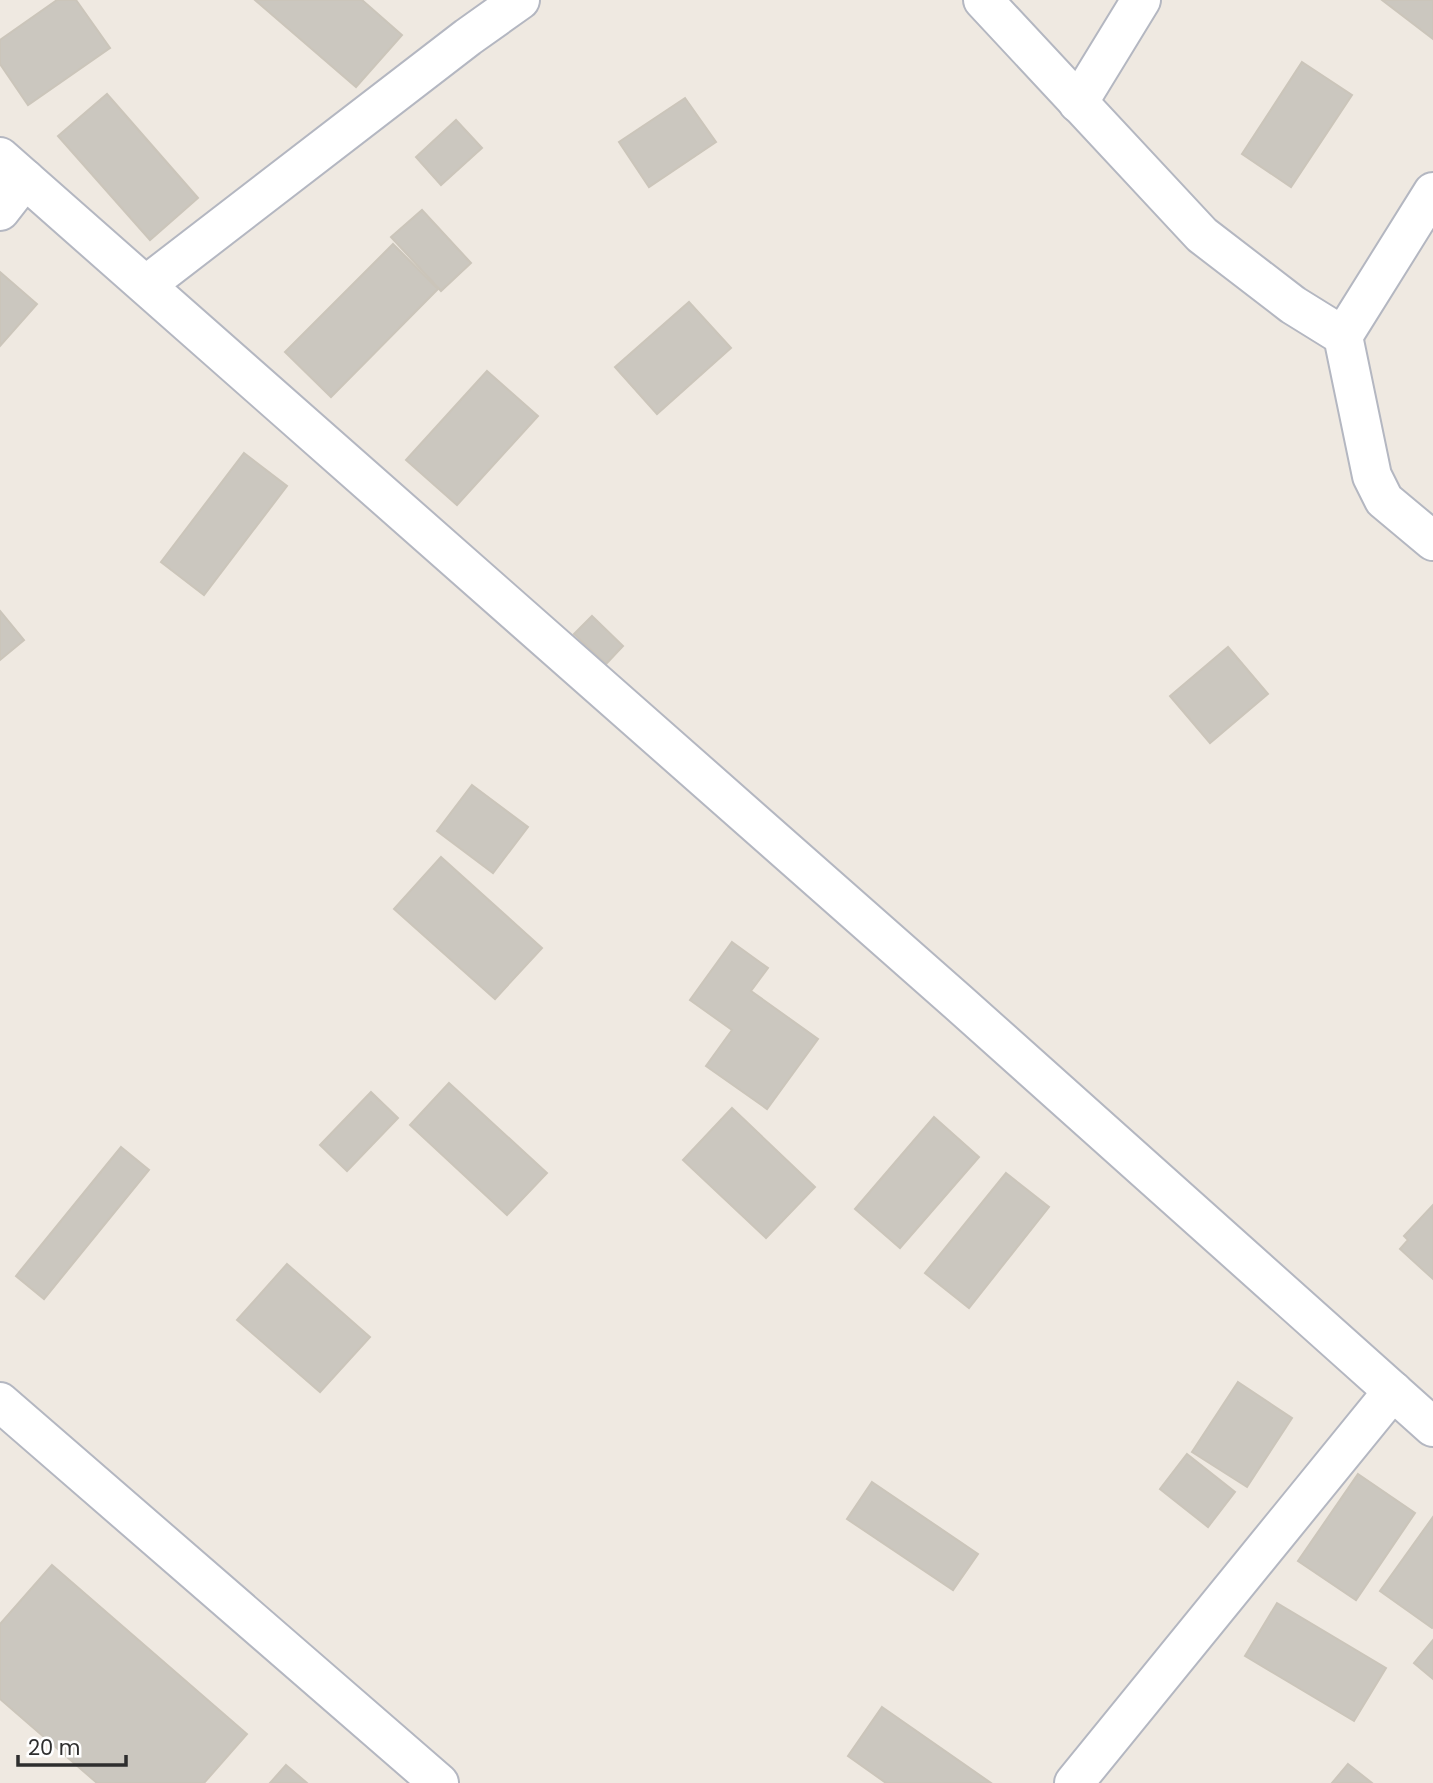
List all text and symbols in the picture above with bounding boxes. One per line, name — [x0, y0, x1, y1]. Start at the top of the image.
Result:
scale bar — [18, 1724, 126, 1768]
text: 20 m — [28, 1733, 81, 1762]

